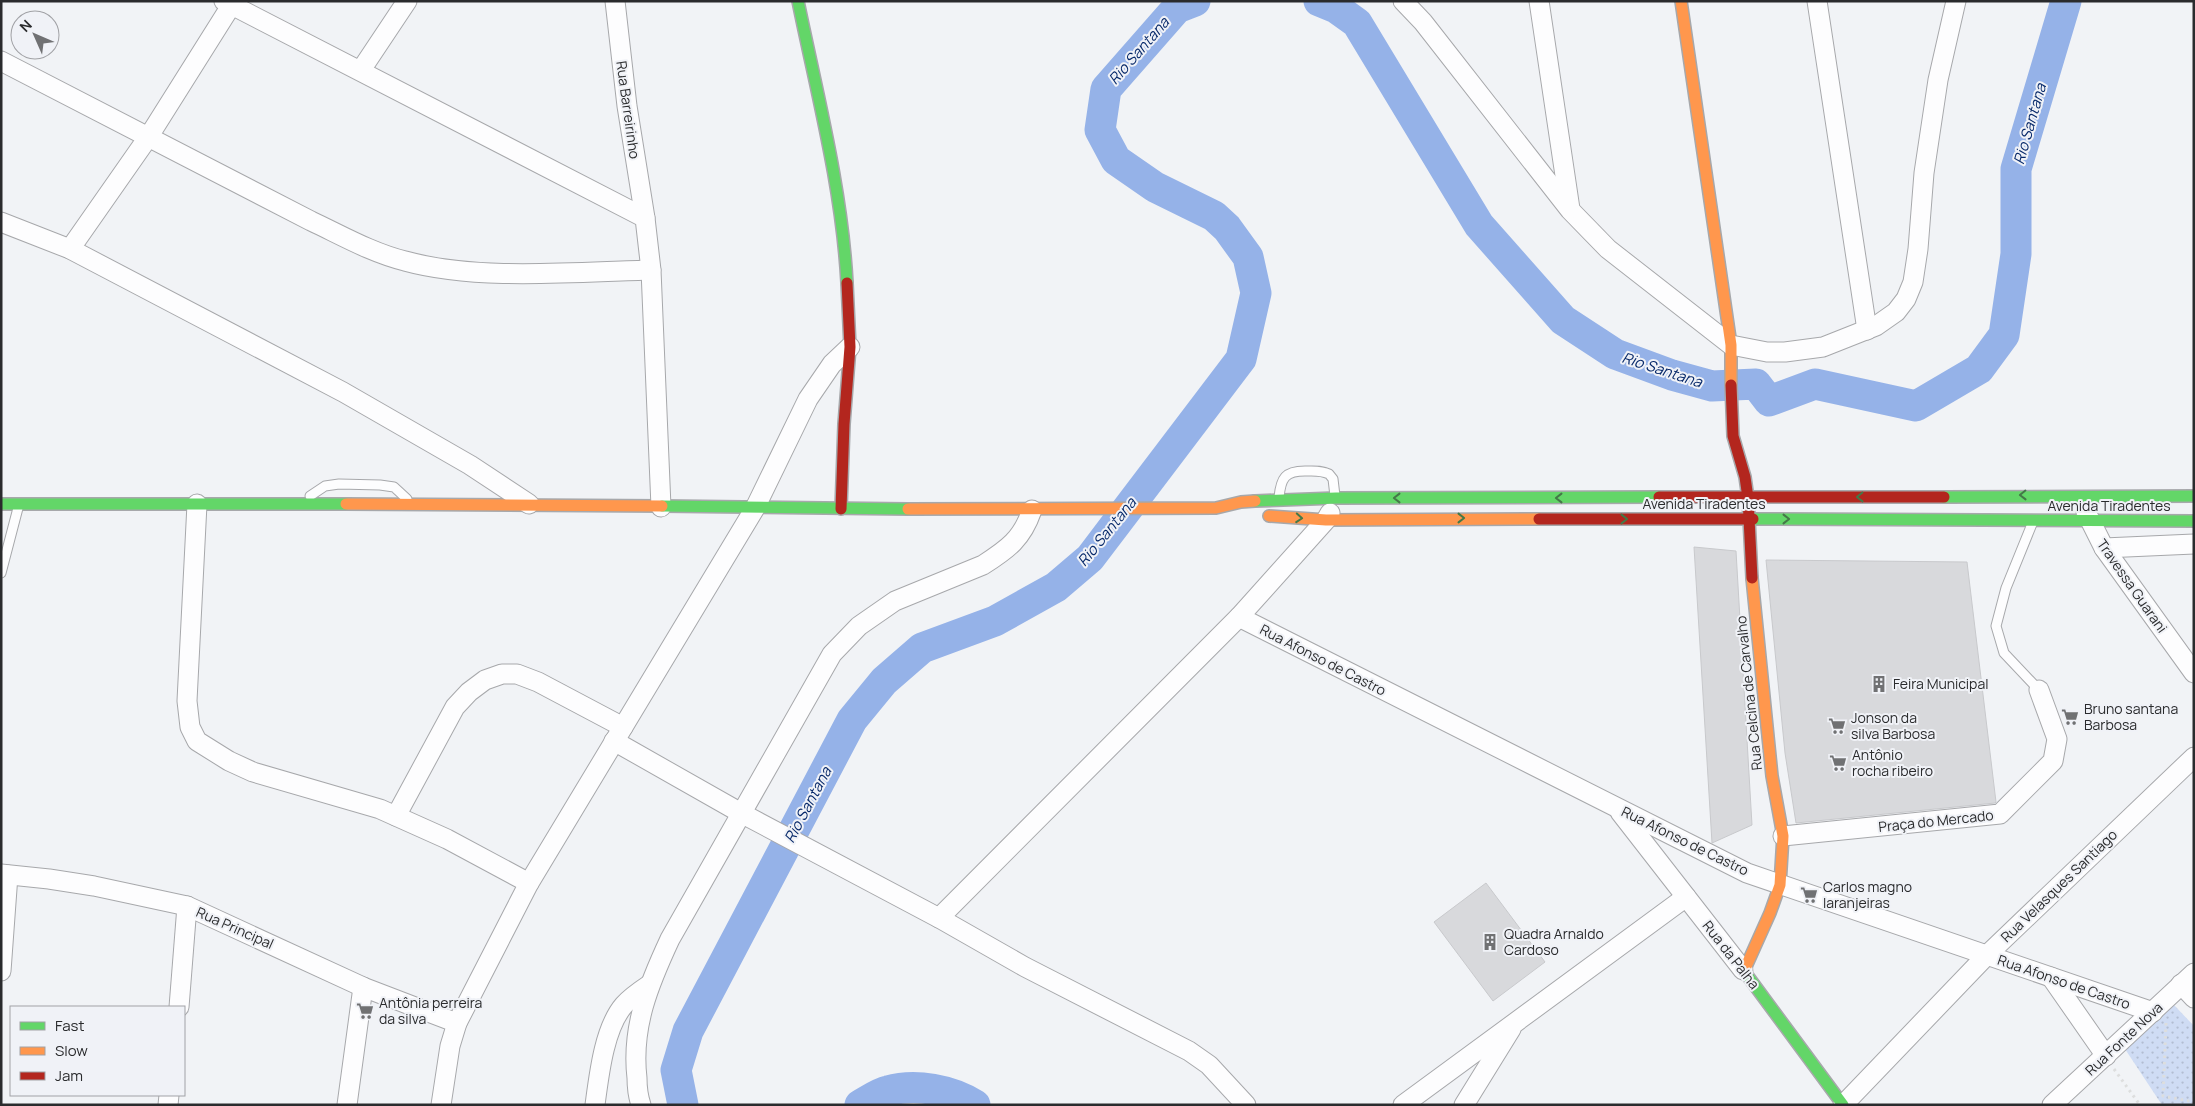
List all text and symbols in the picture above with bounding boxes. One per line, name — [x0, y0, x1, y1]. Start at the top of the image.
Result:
north arrow — [10, 10, 60, 60]
water label: Rio Santana — [1104, 12, 1174, 89]
text: N — [15, 15, 36, 36]
street label: Rua Barreirinho — [612, 60, 645, 160]
water label: Rio Santana — [2008, 80, 2051, 167]
water label: Rio Santana — [1619, 347, 1705, 393]
one-way arrow — [2018, 490, 2026, 500]
water label: Rio Santana — [1072, 492, 1141, 571]
one-way arrow — [1856, 492, 1864, 502]
one-way arrow — [1393, 493, 1400, 503]
one-way arrow — [1555, 493, 1563, 503]
street label: Avenida Tiradentes — [1642, 494, 1766, 513]
street label: Avenida Tiradentes — [2047, 496, 2171, 515]
one-way arrow — [1295, 513, 1303, 524]
one-way arrow — [1458, 513, 1466, 523]
one-way arrow — [1620, 514, 1628, 524]
one-way arrow — [1783, 514, 1791, 524]
street label: Travessa Guarani — [2093, 535, 2172, 636]
street label: Rua Celcina de Carvalho — [1731, 615, 1766, 771]
street label: Rua Afonso de Castro — [1257, 619, 1390, 700]
building icon: Feira Municipal — [1869, 674, 1889, 694]
place label: Feira Municipal — [1893, 674, 1988, 693]
place label: Bruno santana Barbosa — [2084, 699, 2178, 734]
supermarket icon: Bruno santana Barbosa — [2060, 707, 2080, 727]
place label: Jonson da silva Barbosa — [1851, 708, 1935, 743]
supermarket icon: Jonson da silva Barbosa — [1827, 716, 1847, 736]
place label: Antônio rocha ribeiro — [1852, 745, 1933, 780]
supermarket icon: Antônio rocha ribeiro — [1828, 753, 1848, 773]
water label: Rio Santana — [779, 763, 837, 846]
street label: Rua Afonso de Castro — [1619, 802, 1752, 880]
street label: Praça do Mercado — [1877, 805, 1994, 836]
street label: Rua Velasques Santiago — [1996, 825, 2121, 946]
place label: Carlos magno laranjeiras — [1823, 877, 1912, 912]
supermarket icon: Carlos magno laranjeiras — [1799, 885, 1819, 905]
street label: Rua Principal — [193, 902, 277, 953]
street label: Rua da Palha — [1699, 917, 1764, 993]
place label: Quadra Arnaldo Cardoso — [1504, 924, 1604, 959]
building icon: Quadra Arnaldo Cardoso — [1480, 932, 1500, 952]
street label: Rua Afonso de Castro — [1995, 950, 2133, 1013]
place label: Antônia perreira da silva — [379, 993, 482, 1028]
street label: Rua Fonte Nova — [2081, 998, 2167, 1080]
supermarket icon: Antônia perreira da silva — [355, 1001, 375, 1021]
legend — [10, 1006, 185, 1096]
text: Fast — [55, 1015, 84, 1036]
text: Slow — [55, 1040, 88, 1061]
text: Jam — [55, 1065, 83, 1086]

